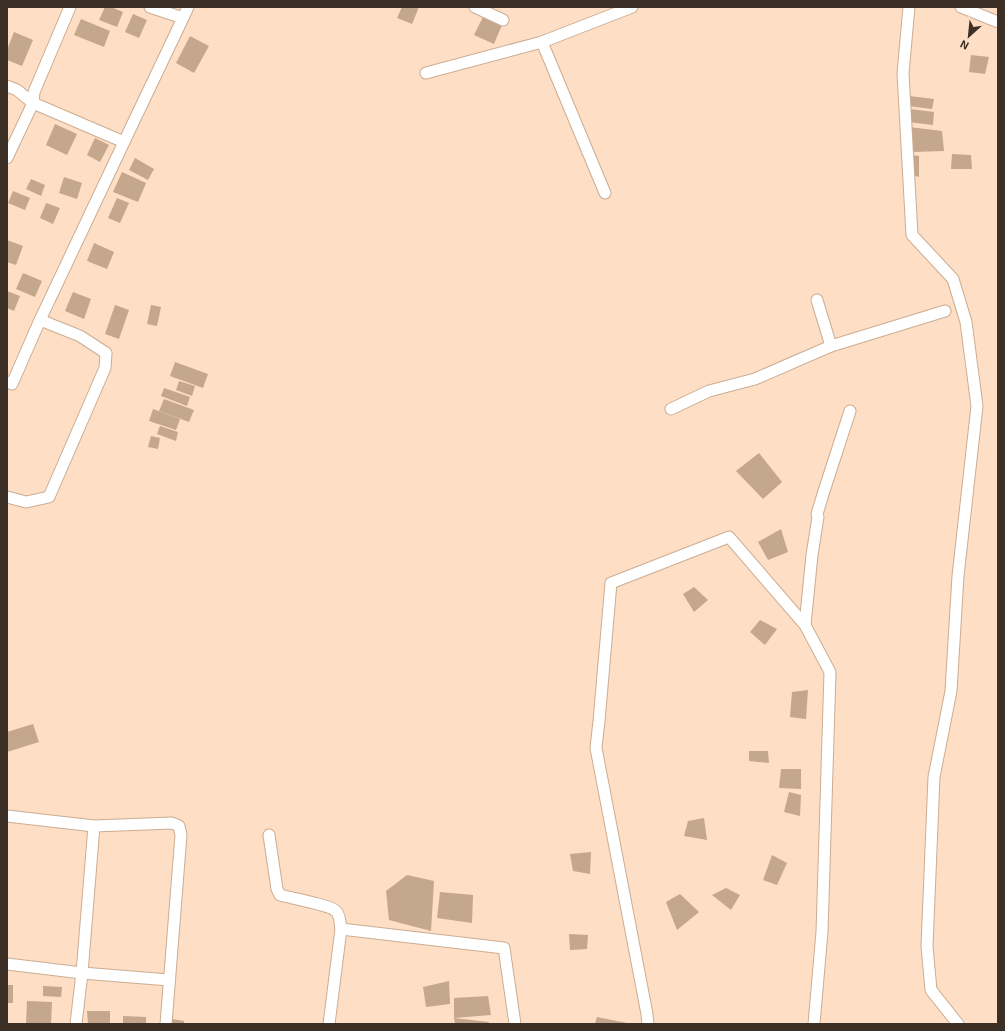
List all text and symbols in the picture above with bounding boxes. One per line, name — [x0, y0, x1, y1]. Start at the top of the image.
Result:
north arrow — [949, 16, 989, 56]
text: N — [958, 38, 971, 53]

